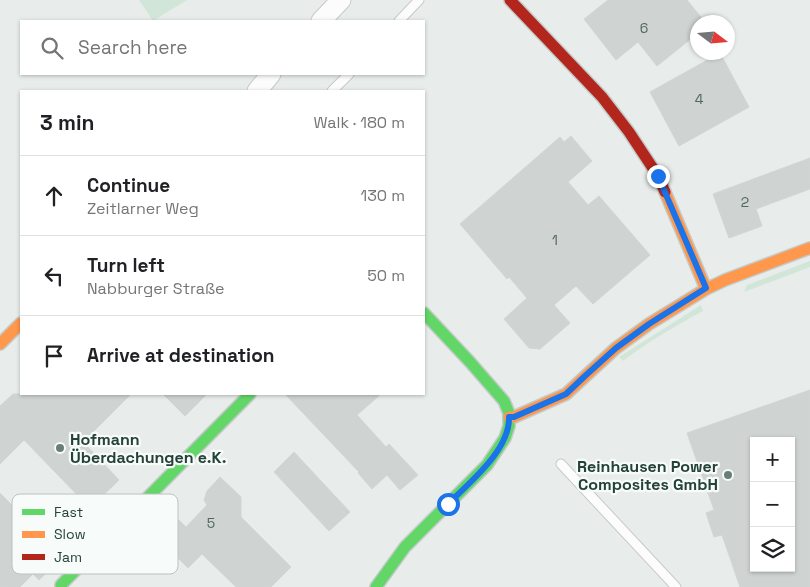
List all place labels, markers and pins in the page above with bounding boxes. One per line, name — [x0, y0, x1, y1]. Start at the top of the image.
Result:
place label: Hofmann Überdachungen e.K. — [70, 429, 226, 468]
marker: Hofmann Überdachungen e.K. — [54, 442, 66, 454]
place label: Reinhausen Power Composites GmbH — [577, 456, 718, 495]
marker: Reinhausen Power Composites GmbH — [722, 469, 734, 481]

